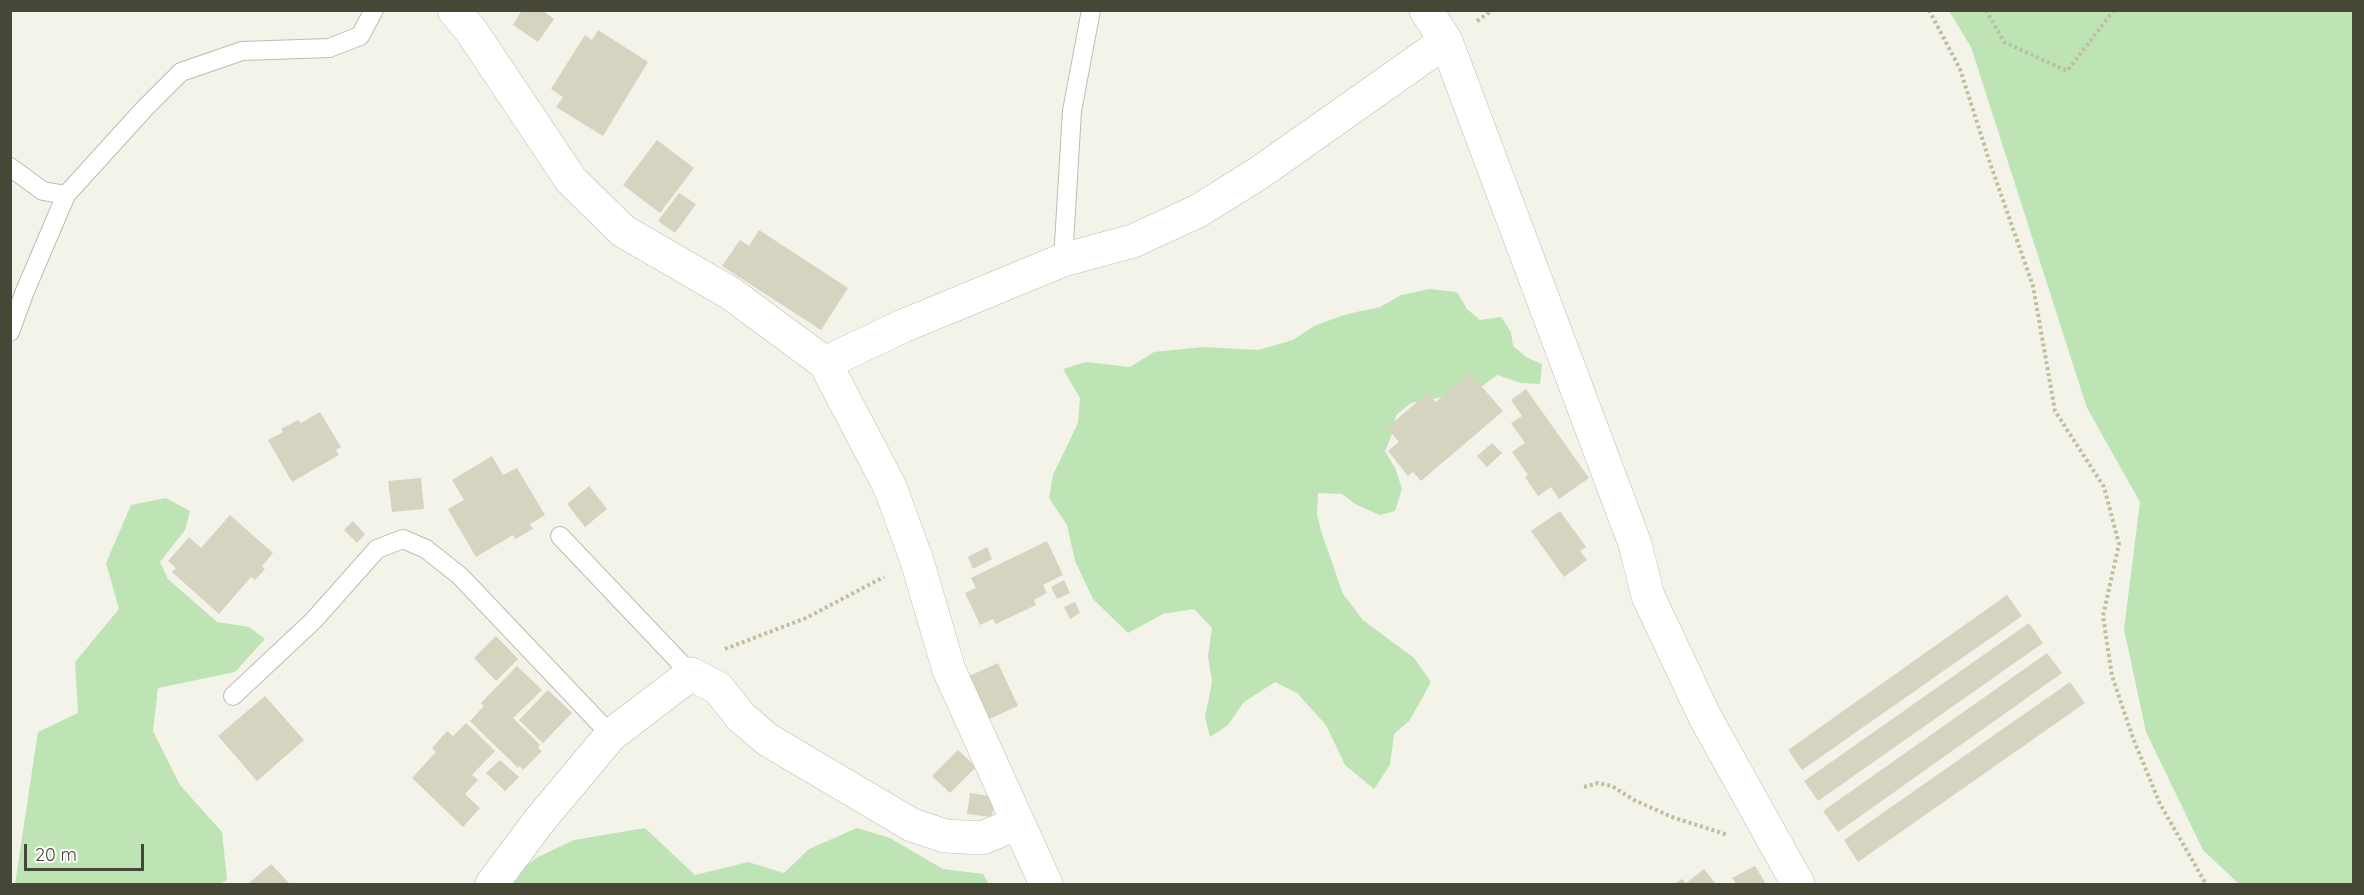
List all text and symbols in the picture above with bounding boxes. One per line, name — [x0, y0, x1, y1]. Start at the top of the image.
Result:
scale bar — [27, 832, 147, 870]
text: 20 m — [35, 843, 77, 866]

